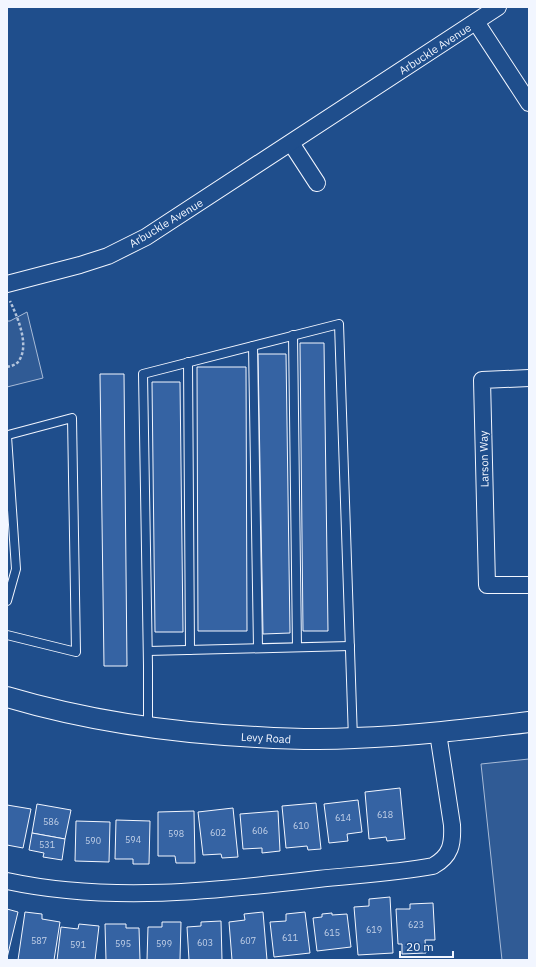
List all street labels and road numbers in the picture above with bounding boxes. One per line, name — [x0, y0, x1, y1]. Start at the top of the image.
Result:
street label: Arbuckle Avenue — [396, 20, 474, 78]
street label: Arbuckle Avenue — [127, 196, 205, 250]
street label: Larson Way — [476, 430, 491, 488]
street label: Levy Road — [241, 730, 291, 746]

